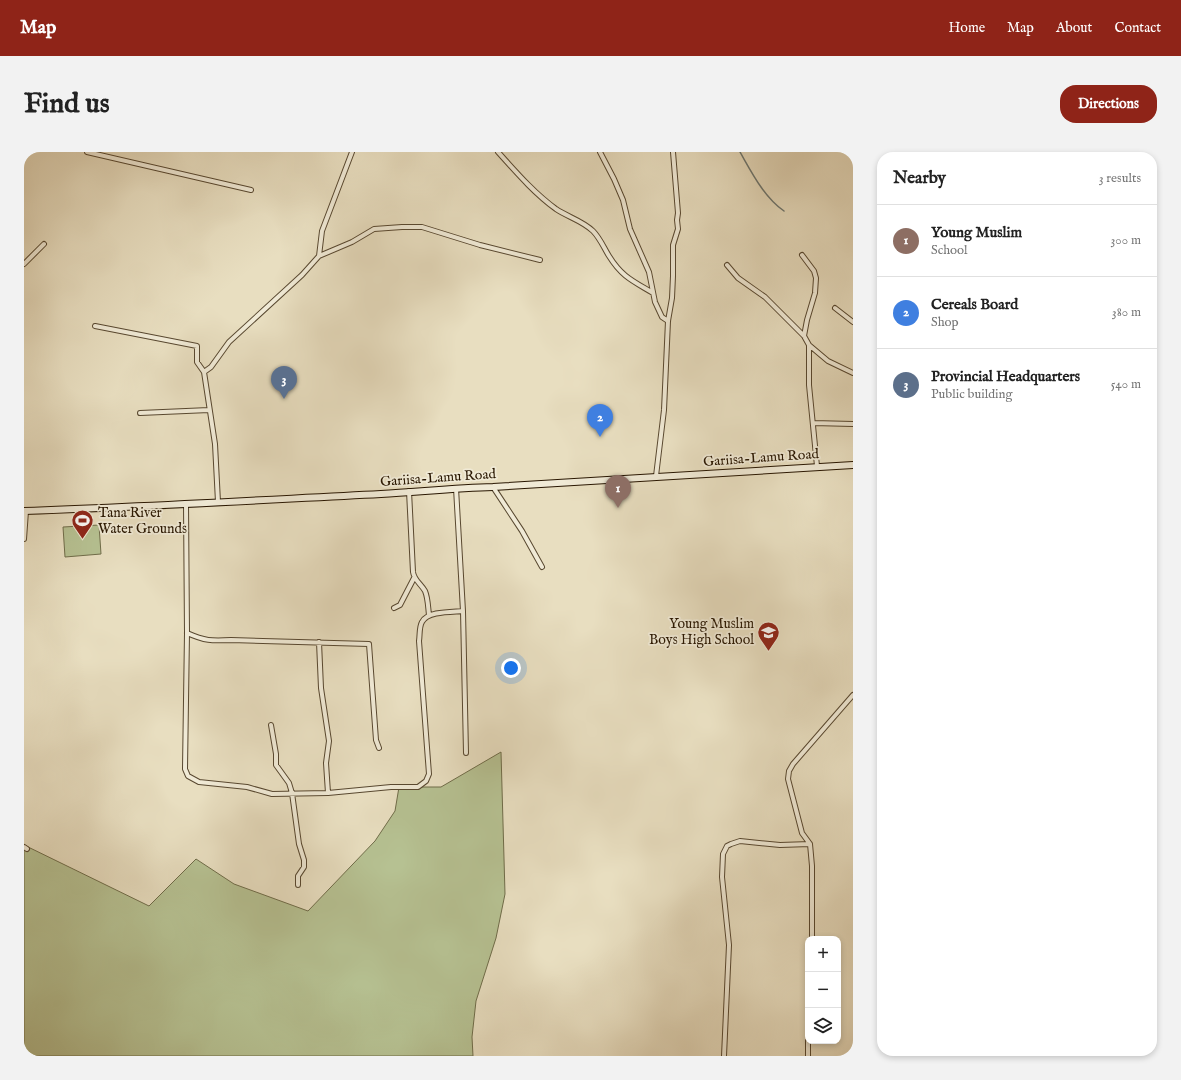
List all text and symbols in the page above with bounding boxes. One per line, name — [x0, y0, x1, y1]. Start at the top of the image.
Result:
text: Map — [20, 16, 56, 40]
text: Home — [949, 19, 985, 37]
text: Map — [1007, 19, 1034, 37]
text: About — [1056, 19, 1092, 37]
text: Contact — [1114, 19, 1161, 37]
button: Directions — [1060, 85, 1157, 123]
text: Find us — [24, 87, 110, 122]
text: Nearby — [893, 168, 946, 189]
text: 3 results — [1099, 170, 1141, 187]
text: Young Muslim — [931, 223, 1022, 242]
text: 1 — [904, 232, 908, 249]
text: 300 m — [1110, 232, 1141, 249]
text: School — [931, 242, 968, 259]
text: Cereals Board — [931, 295, 1018, 314]
text: 2 — [903, 304, 909, 321]
text: 380 m — [1112, 304, 1141, 321]
text: Shop — [931, 314, 959, 331]
pin: 3 — [271, 366, 297, 399]
text: Provincial Headquarters — [931, 367, 1080, 386]
text: 3 — [904, 376, 908, 393]
text: 540 m — [1111, 376, 1141, 393]
text: Public building — [931, 386, 1013, 403]
pin: 2 — [587, 404, 613, 437]
street label: Gariisa-Lamu Road — [703, 445, 820, 471]
street label: Gariisa-Lamu Road — [380, 465, 497, 491]
pin: 1 — [605, 475, 631, 508]
place label: Tana River Water Grounds — [98, 504, 187, 538]
sports icon: Tana River Water Grounds — [69, 508, 95, 541]
place label: Young Muslim Boys High School — [649, 615, 754, 649]
school or university icon: Young Muslim Boys High School — [756, 619, 782, 652]
your location — [501, 658, 521, 678]
map controls — [805, 936, 841, 1044]
button: + — [805, 936, 841, 972]
button: − — [805, 972, 841, 1008]
button: layers — [805, 1008, 841, 1044]

